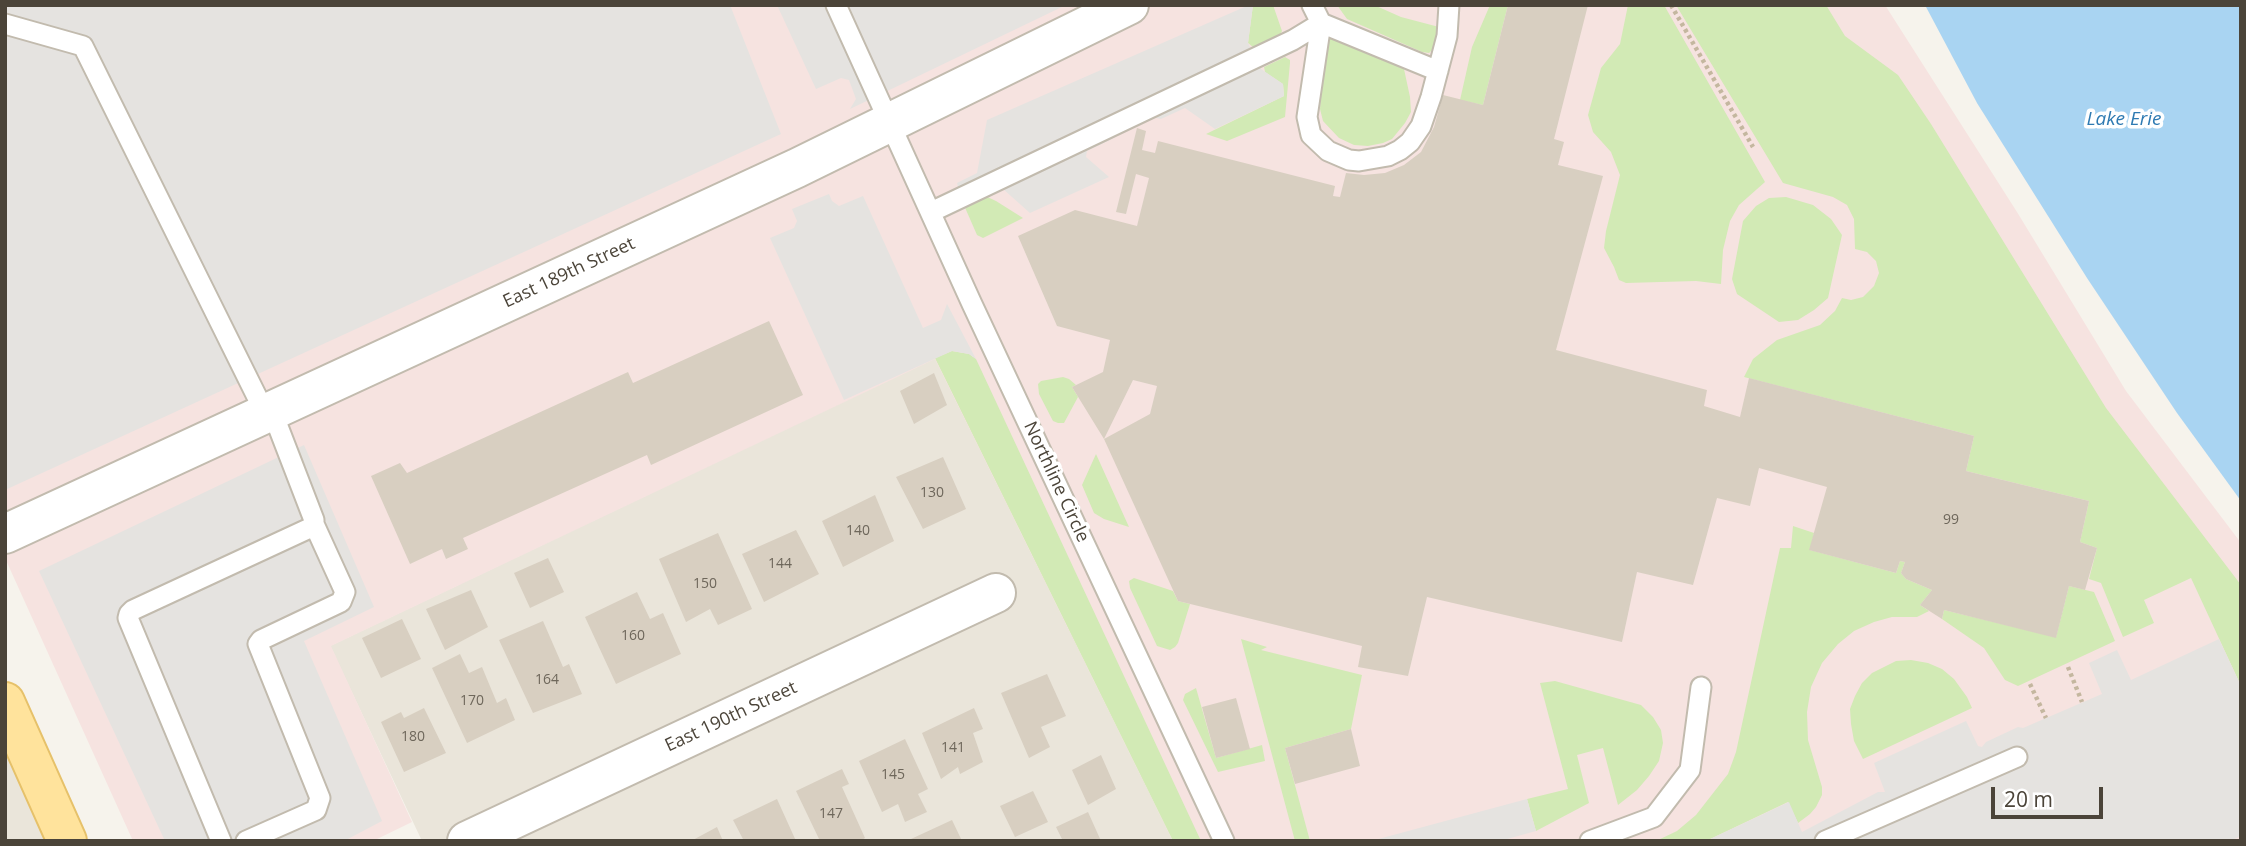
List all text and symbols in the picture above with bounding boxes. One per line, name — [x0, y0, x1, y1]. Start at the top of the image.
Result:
water label: Lake Erie — [2086, 109, 2162, 131]
street label: East 189th Street — [500, 233, 638, 313]
street label: Northline Circle — [1019, 418, 1093, 546]
house number: 130 — [920, 485, 944, 501]
house number: 99 — [1943, 512, 1959, 528]
house number: 140 — [846, 523, 870, 539]
house number: 144 — [768, 556, 792, 572]
house number: 150 — [693, 576, 717, 592]
house number: 160 — [621, 628, 645, 644]
house number: 164 — [535, 672, 559, 688]
street label: East 190th Street — [662, 677, 800, 757]
house number: 170 — [460, 693, 484, 709]
house number: 180 — [401, 729, 425, 745]
house number: 141 — [941, 740, 965, 756]
house number: 145 — [881, 767, 905, 783]
scale bar — [1994, 772, 2106, 816]
text: 20 m — [2004, 785, 2053, 813]
house number: 147 — [819, 806, 843, 822]

